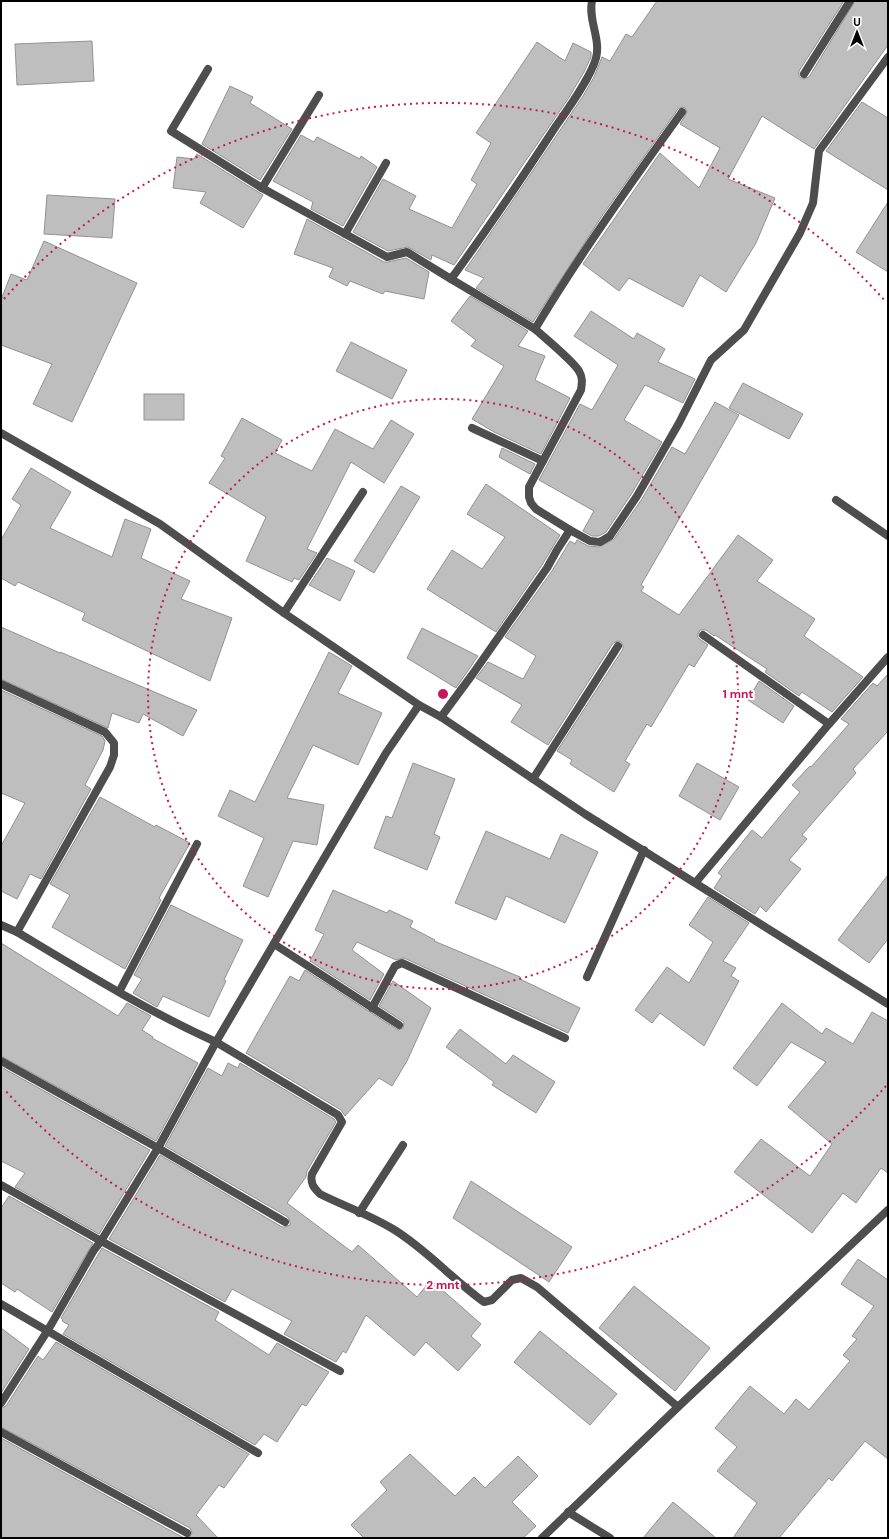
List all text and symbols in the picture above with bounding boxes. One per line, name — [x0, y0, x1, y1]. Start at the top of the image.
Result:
north arrow — [837, 12, 877, 52]
text: U — [853, 15, 861, 29]
text: 1 mnt — [722, 686, 754, 702]
centre of rings — [436, 687, 450, 701]
text: 2 mnt — [426, 1277, 460, 1293]

